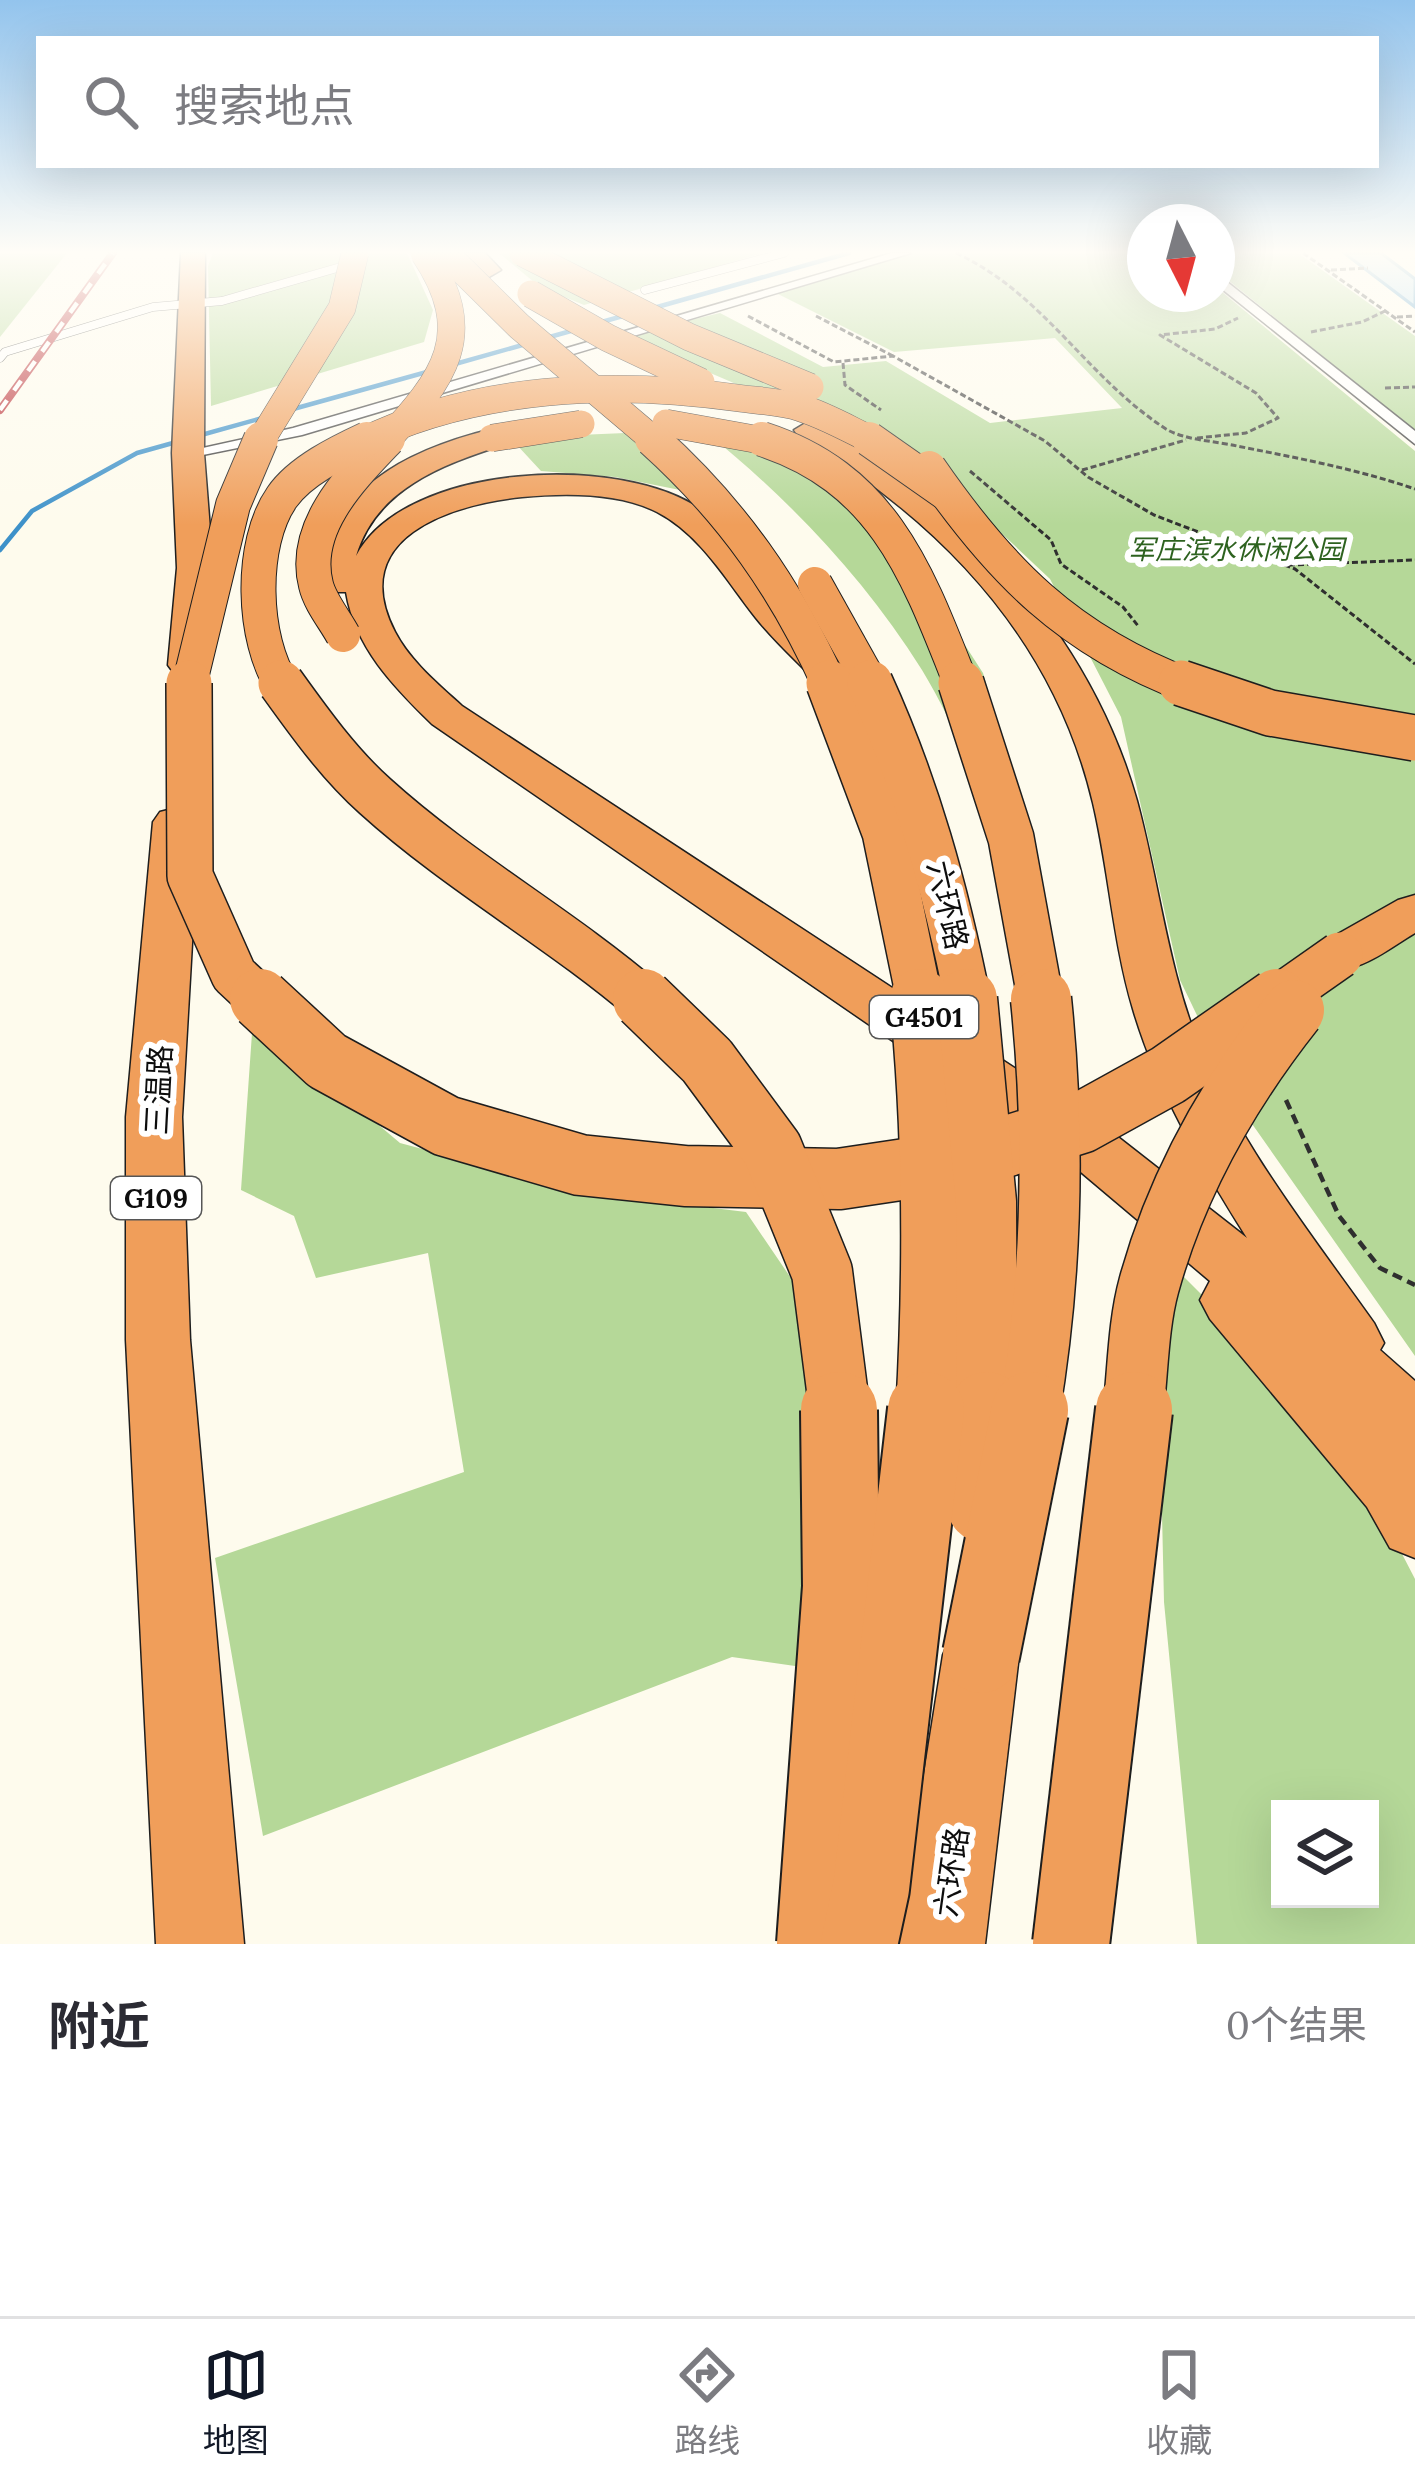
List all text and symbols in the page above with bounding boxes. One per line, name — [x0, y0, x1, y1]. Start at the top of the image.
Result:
search box — [36, 36, 1379, 168]
icon: search — [78, 69, 144, 135]
text: 搜索地点 — [174, 77, 354, 134]
north arrow — [1127, 204, 1235, 312]
park label: 军庄滨水休闲公园 — [1128, 532, 1348, 566]
street label: 六环路 — [919, 857, 977, 953]
road number: G4501 — [870, 996, 978, 1038]
street label: 三温路 — [137, 1044, 179, 1136]
road number: G109 — [111, 1177, 201, 1219]
map controls — [1271, 1800, 1379, 1908]
button: layers — [1271, 1800, 1379, 1908]
street label: 六环路 — [926, 1825, 976, 1919]
text: 附近 — [48, 1993, 150, 2058]
text: 0个结果 — [1226, 2000, 1367, 2050]
tab: 地图 — [203, 2342, 269, 2462]
tab: 路线 — [674, 2342, 740, 2462]
tab: 收藏 — [1146, 2342, 1212, 2462]

